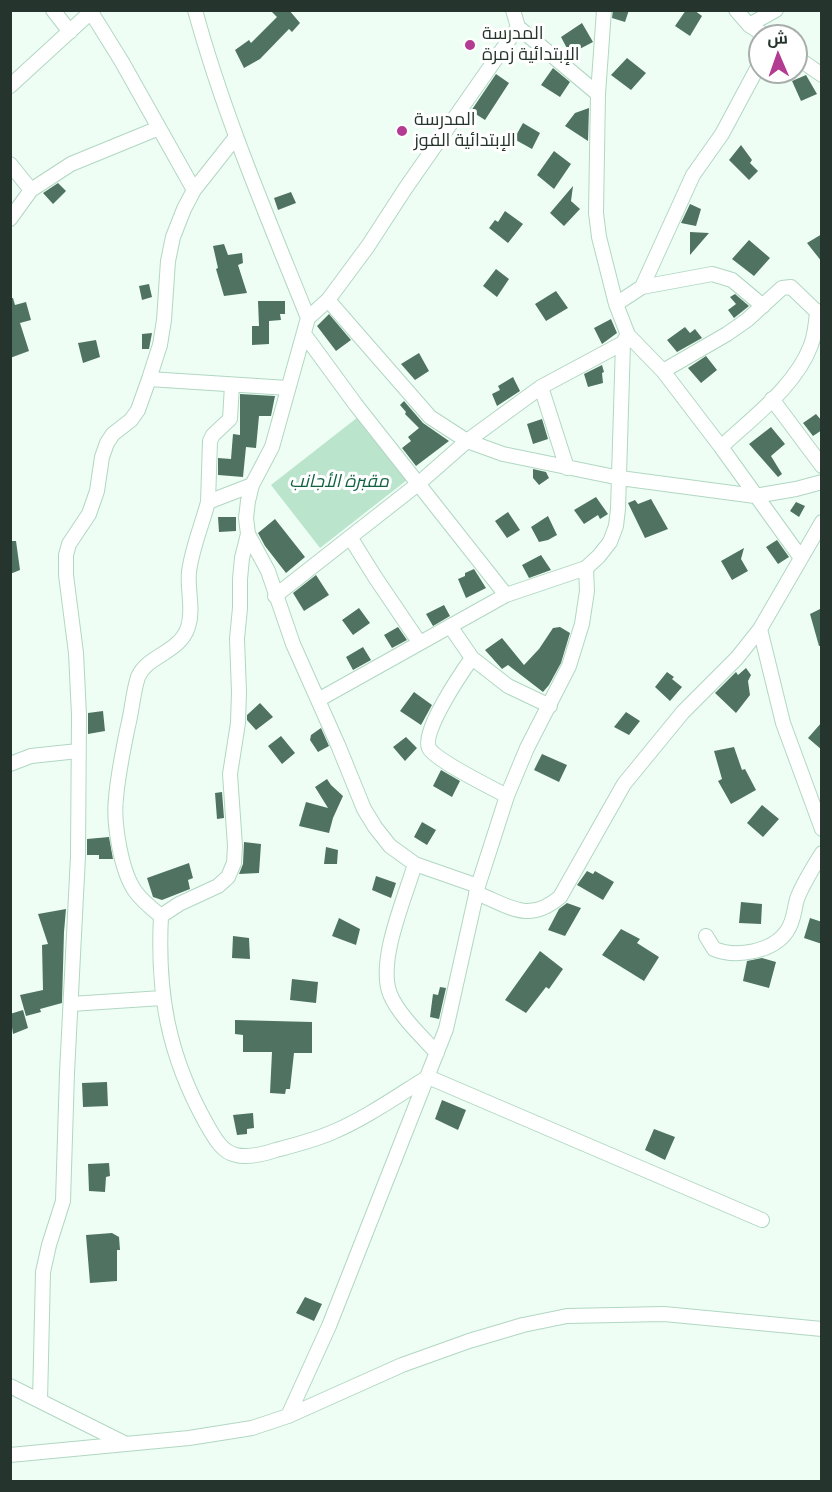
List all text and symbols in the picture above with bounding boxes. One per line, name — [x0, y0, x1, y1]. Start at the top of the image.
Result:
text: ش — [767, 23, 788, 53]
place label: المدرسة الإبتدائية زمرة — [482, 24, 580, 66]
north arrow — [748, 24, 808, 84]
marker: المدرسة الإبتدائية زمرة — [463, 38, 477, 52]
place label: المدرسة الإبتدائية الفوز — [414, 110, 516, 152]
marker: المدرسة الإبتدائية الفوز — [395, 124, 409, 138]
park label: مقبرة الأجانب — [289, 472, 389, 494]

